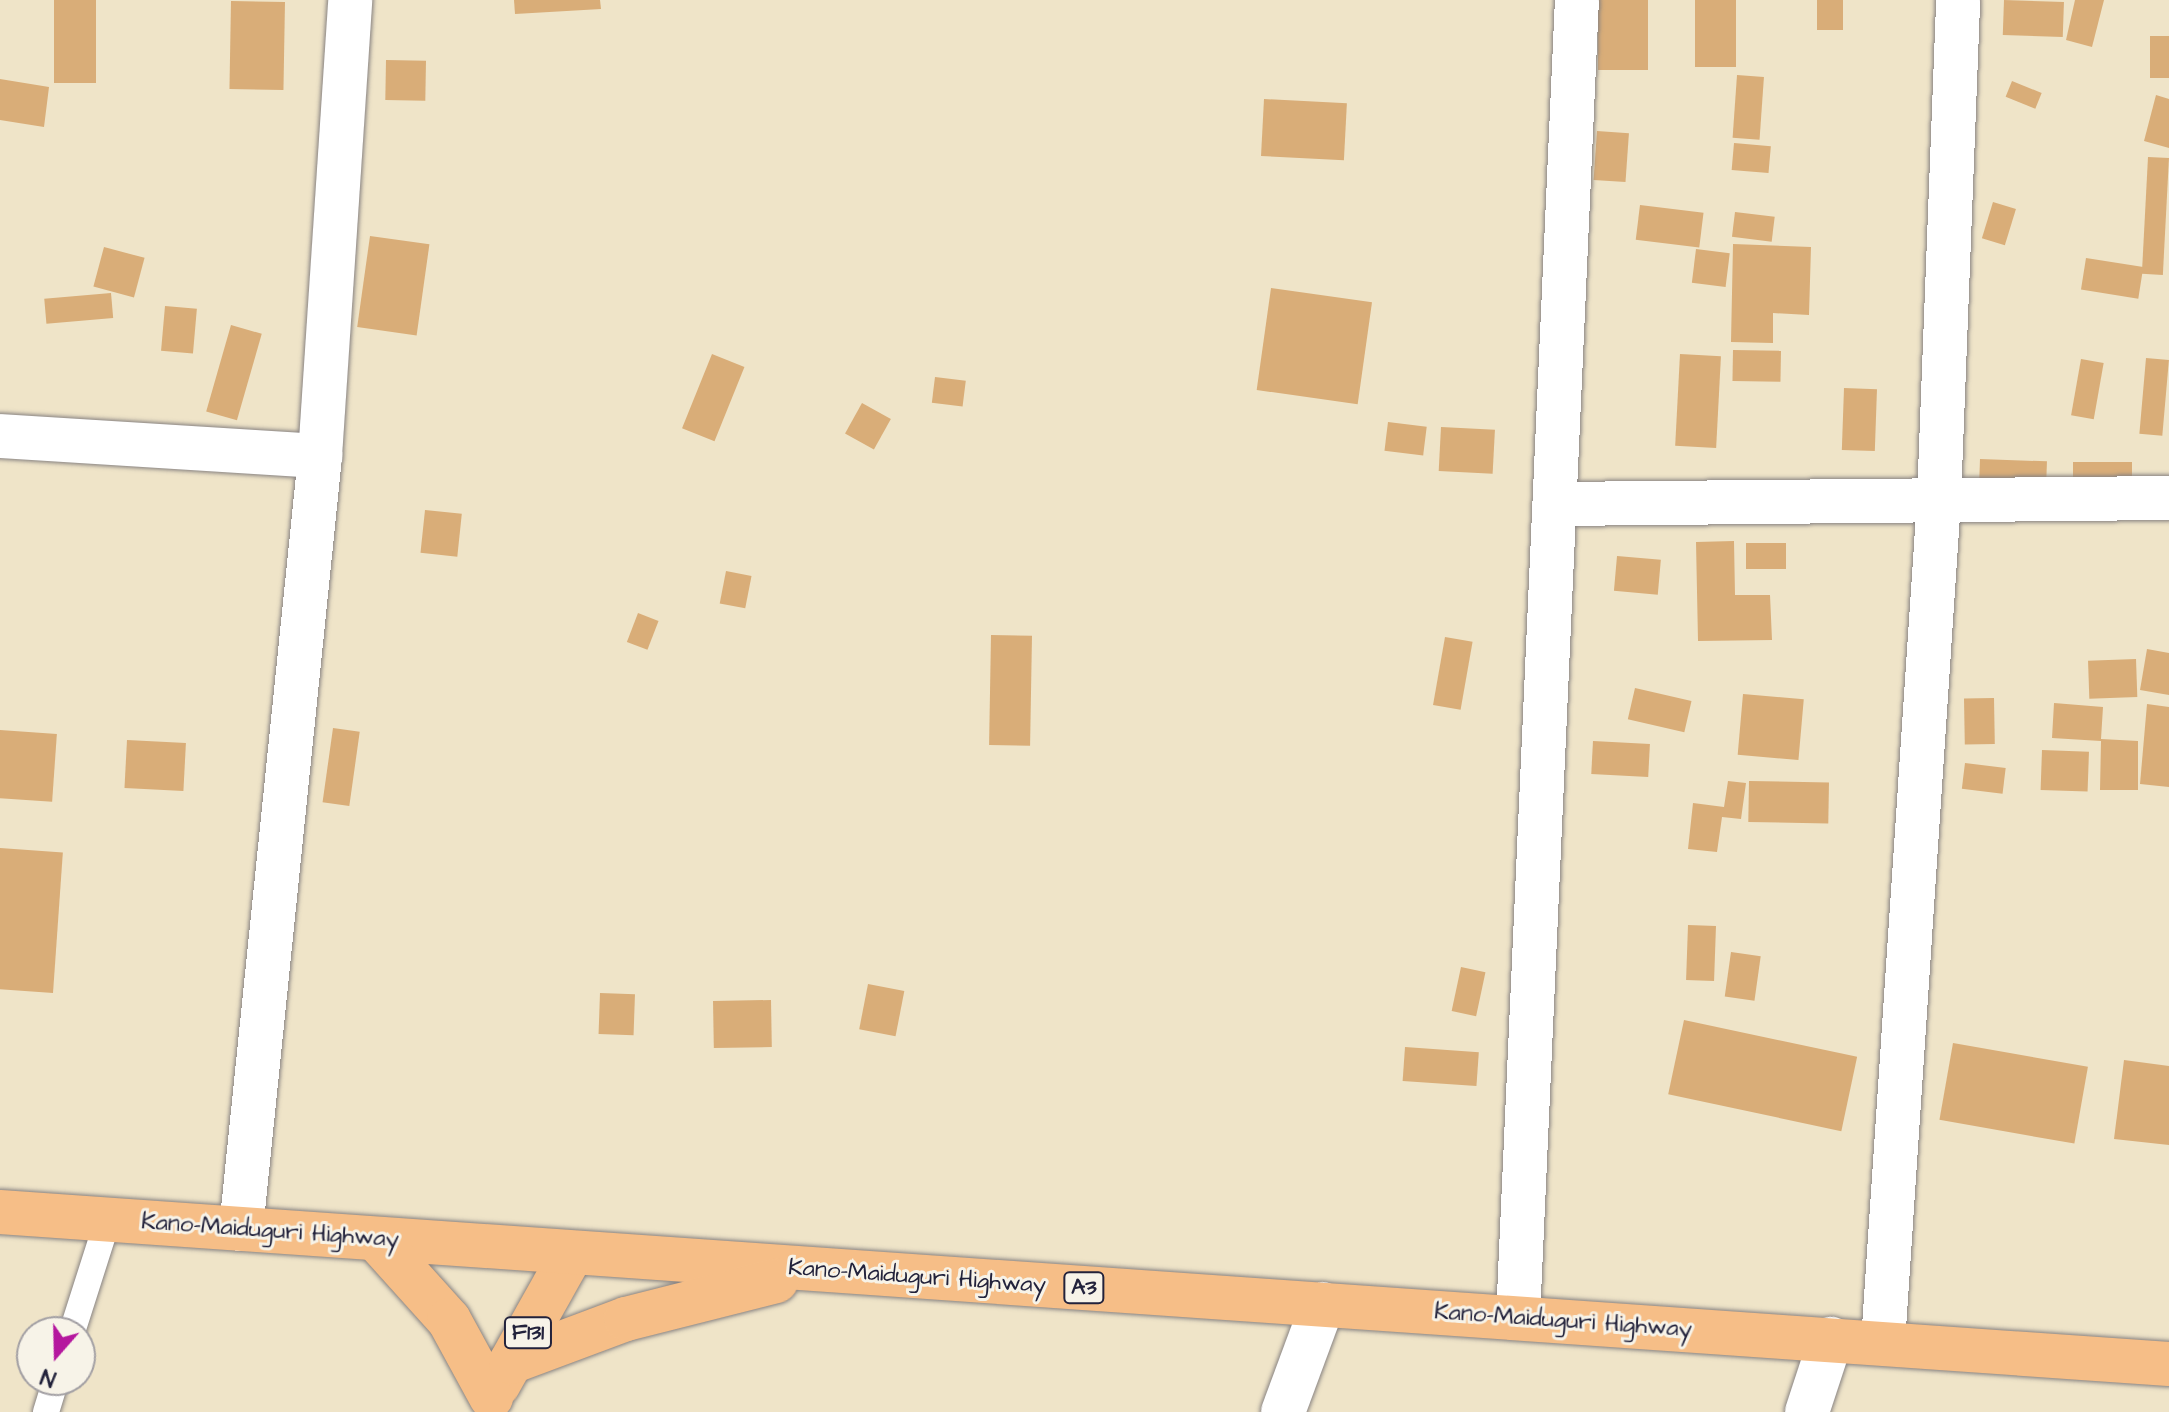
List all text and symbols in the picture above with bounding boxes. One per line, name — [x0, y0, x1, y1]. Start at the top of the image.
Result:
street label: Kano-Maiduguri Highway — [140, 1208, 400, 1254]
street label: Kano-Maiduguri Highway — [787, 1254, 1047, 1300]
road number: A3 — [1062, 1270, 1106, 1306]
street label: Kano-Maiduguri Highway — [1433, 1298, 1693, 1344]
road number: F131 — [502, 1315, 554, 1351]
north arrow — [16, 1316, 96, 1396]
text: N — [37, 1360, 60, 1394]

